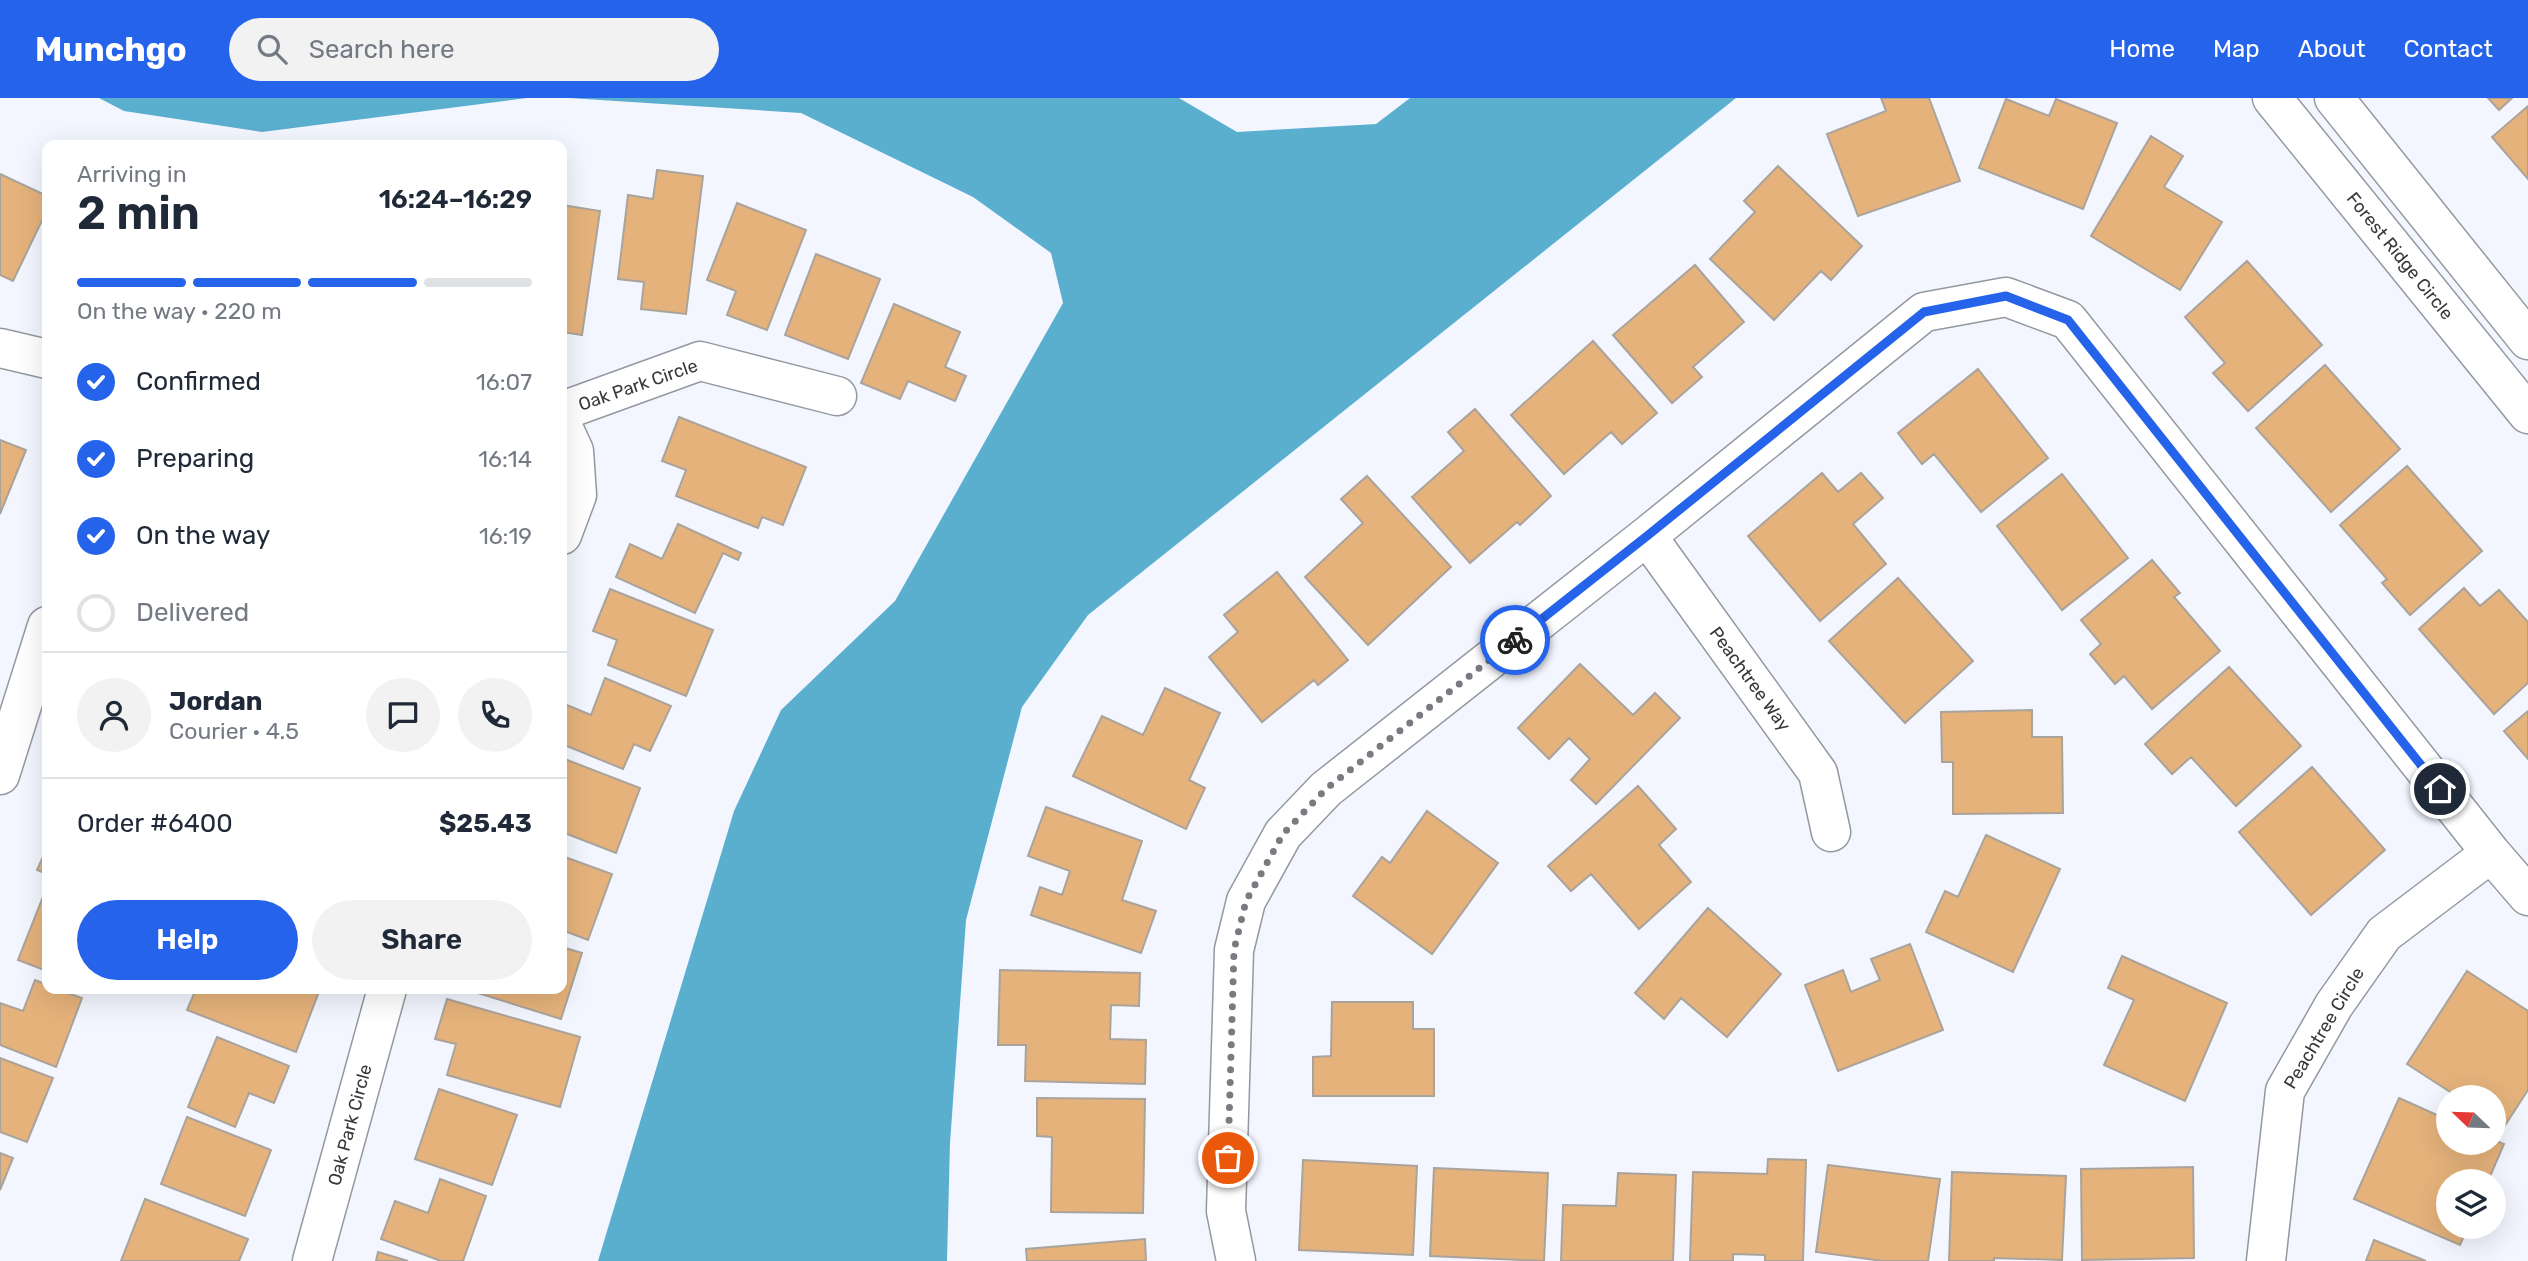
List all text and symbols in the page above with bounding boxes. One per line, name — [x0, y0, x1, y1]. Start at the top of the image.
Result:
search box — [229, 18, 719, 81]
text: Munchgo — [35, 30, 187, 69]
icon: search — [253, 30, 291, 68]
text: Search here — [309, 34, 455, 65]
text: Home — [2109, 35, 2175, 63]
text: Map — [2213, 35, 2260, 63]
text: About — [2298, 35, 2366, 63]
text: Contact — [2404, 35, 2493, 63]
text: Arriving in — [77, 160, 187, 188]
text: 16:24–16:29 — [379, 184, 532, 215]
text: 2 min — [77, 186, 200, 241]
street label: Forest Ridge Circle — [2342, 188, 2458, 324]
text: On the way · 220 m — [77, 297, 282, 325]
street label: Oak Park Circle — [575, 354, 701, 416]
icon: check — [77, 363, 115, 401]
text: Confirmed — [136, 366, 261, 397]
text: 16:07 — [476, 368, 532, 396]
icon: check — [77, 440, 115, 478]
text: Preparing — [136, 443, 254, 474]
text: 16:14 — [478, 445, 532, 473]
icon: check — [77, 517, 115, 555]
text: On the way — [136, 520, 270, 551]
text: 16:19 — [479, 522, 532, 550]
text: Delivered — [136, 597, 249, 628]
courier — [1480, 605, 1550, 675]
icon: bike — [1496, 621, 1534, 659]
street label: Peachtree Way — [1705, 622, 1795, 736]
button: person — [77, 678, 151, 752]
button: chat — [366, 678, 440, 752]
button: phone — [458, 678, 532, 752]
text: Jordan — [169, 686, 262, 717]
text: Courier · 4.5 — [169, 717, 299, 745]
pin — [2410, 759, 2470, 819]
icon: home — [2421, 770, 2459, 808]
text: Order #6400 — [77, 808, 233, 839]
text: $25.43 — [439, 808, 532, 839]
button: Help — [77, 900, 298, 980]
button: Share — [312, 900, 532, 980]
street label: Peachtree Circle — [2279, 963, 2369, 1093]
street label: Oak Park Circle — [323, 1062, 377, 1188]
north arrow — [2436, 1085, 2506, 1155]
map controls — [2436, 1085, 2506, 1239]
pin — [1198, 1128, 1258, 1188]
icon: bag — [1209, 1139, 1247, 1177]
button: layers — [2436, 1169, 2506, 1239]

